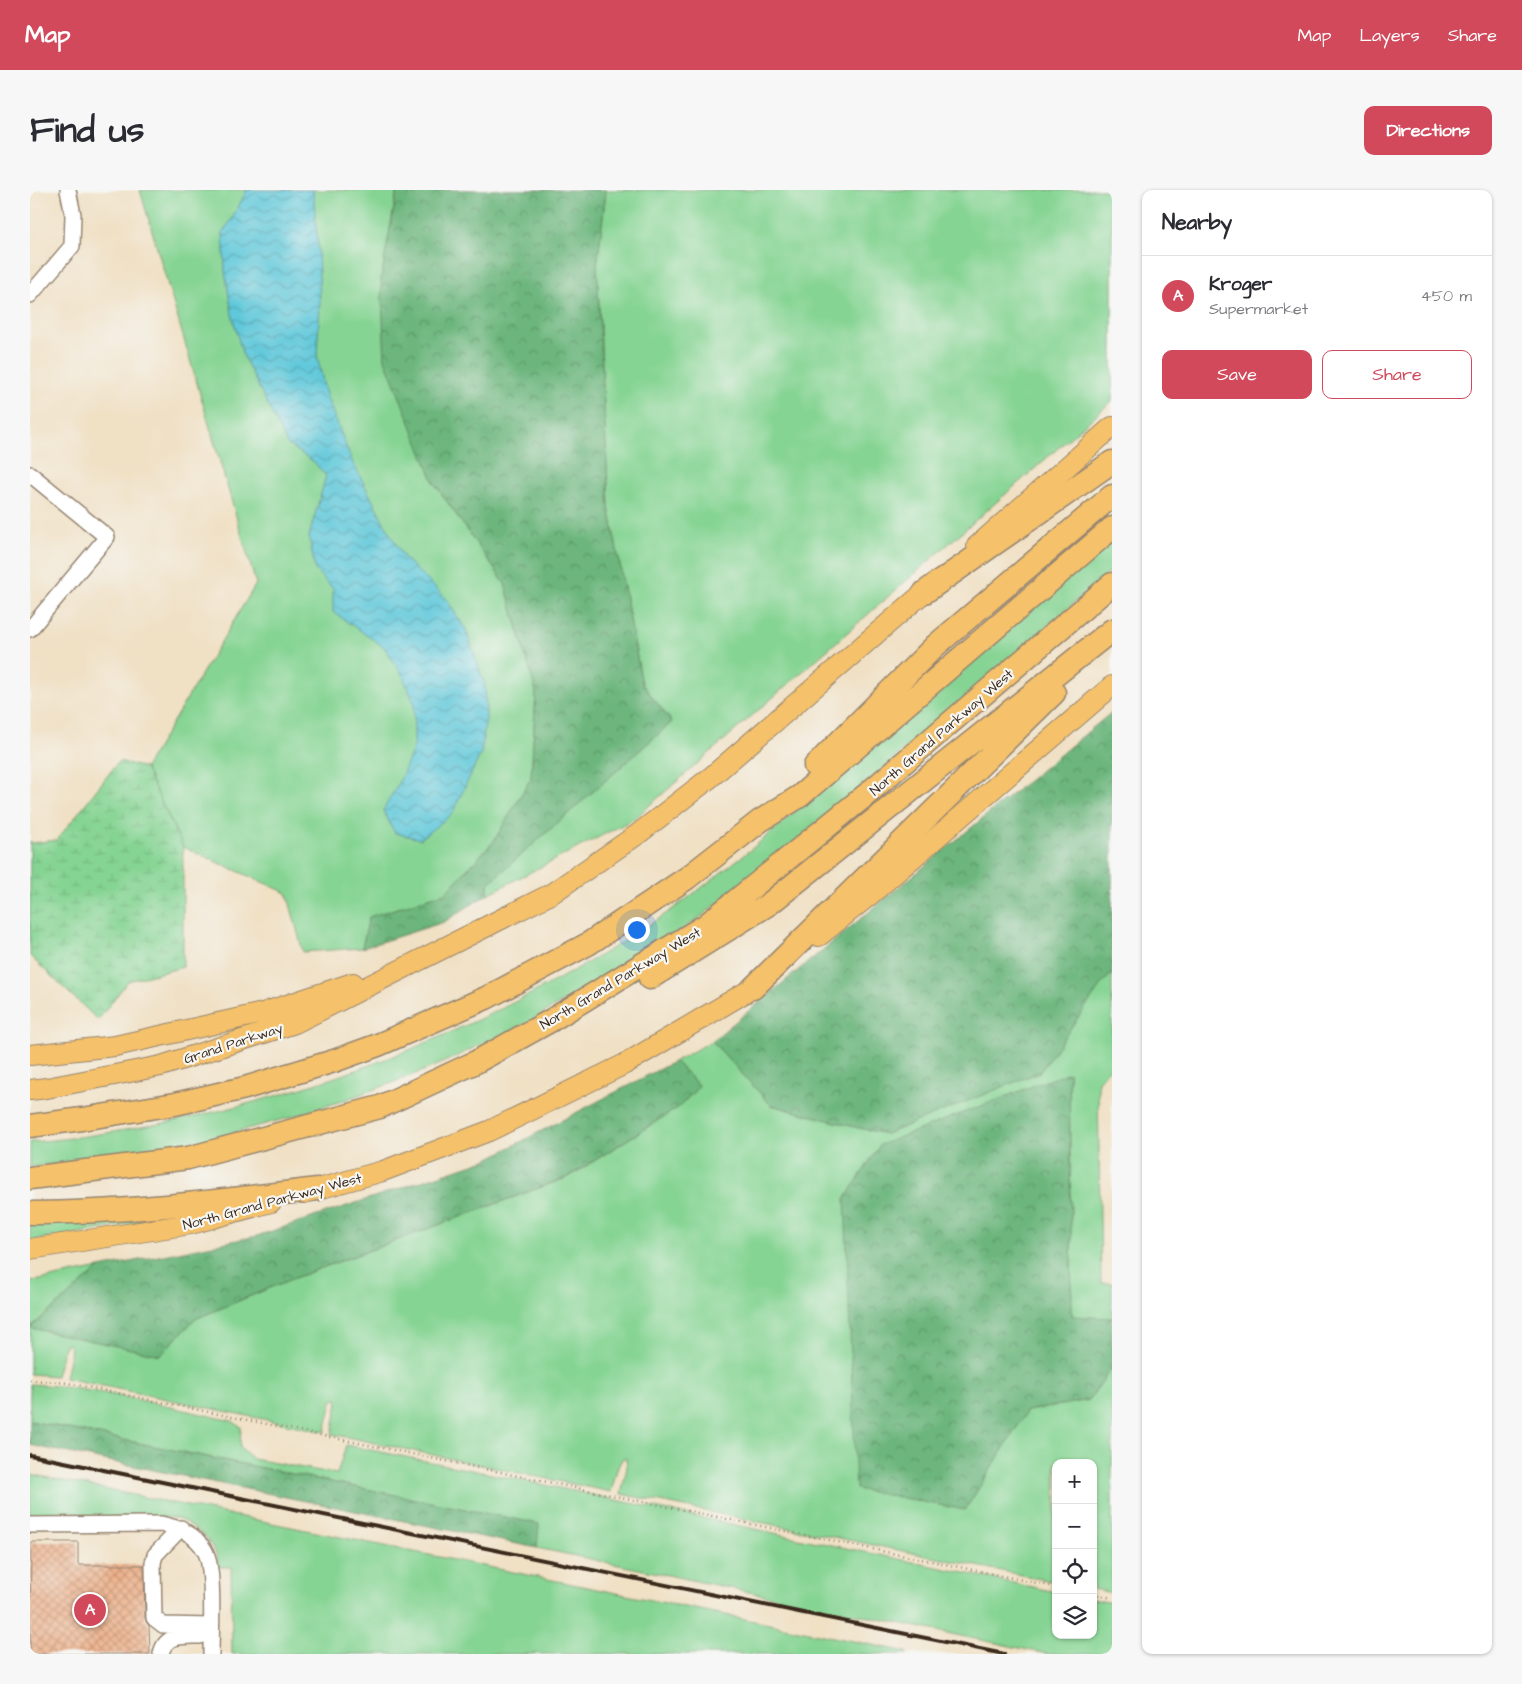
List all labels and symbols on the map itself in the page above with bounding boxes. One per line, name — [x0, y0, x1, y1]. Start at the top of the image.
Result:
street label: North Grand Parkway West — [865, 664, 1018, 801]
your location — [624, 917, 650, 943]
street label: North Grand Parkway West — [536, 923, 705, 1035]
street label: Grand Parkway — [181, 1018, 286, 1069]
street label: North Grand Parkway West — [181, 1168, 364, 1235]
pin: A — [74, 1591, 106, 1629]

